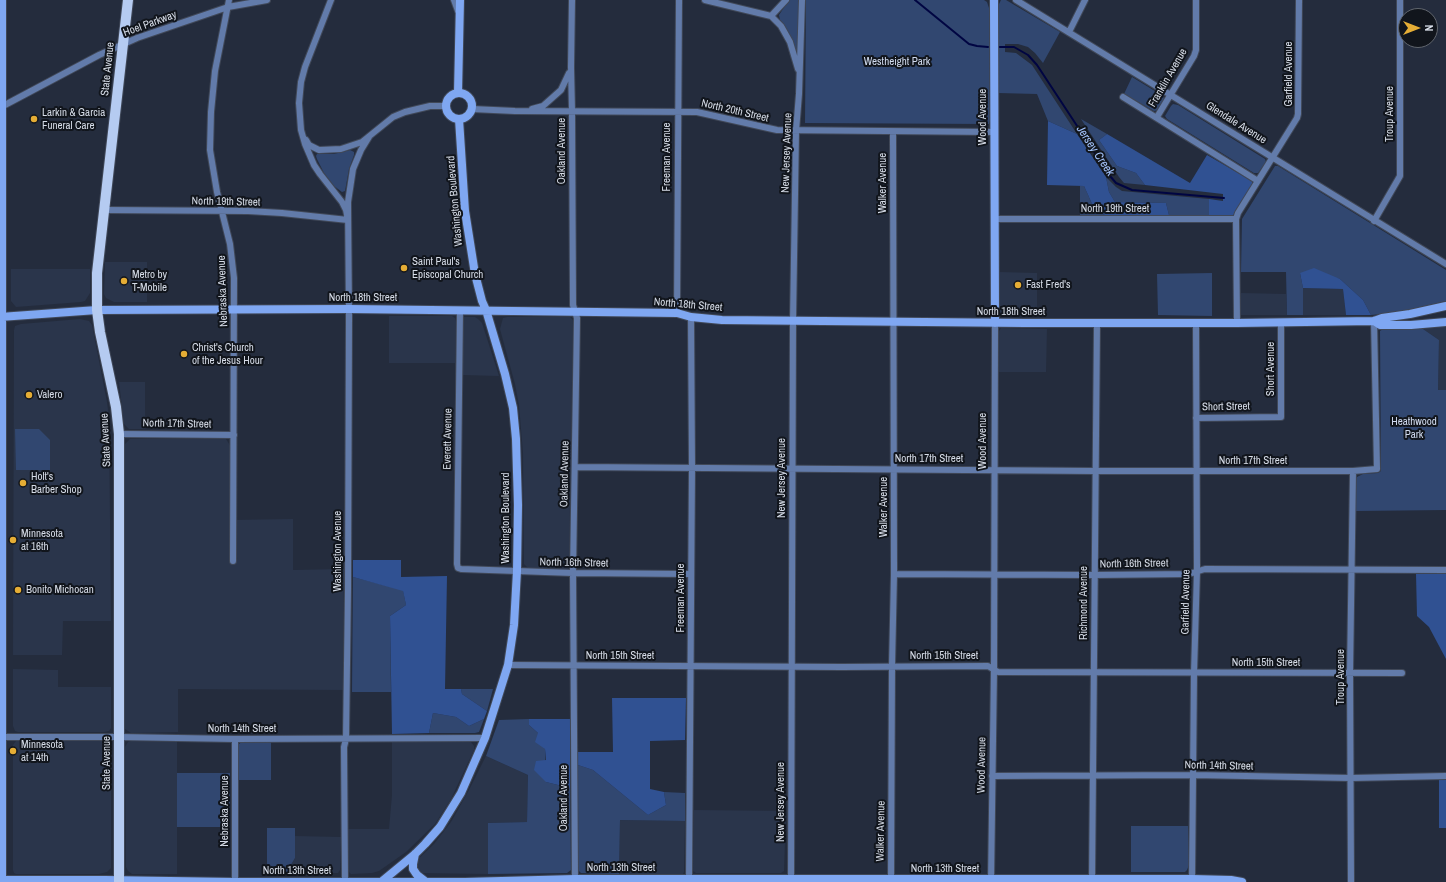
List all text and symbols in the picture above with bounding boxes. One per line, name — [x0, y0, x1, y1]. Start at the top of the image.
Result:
street label: Hoel Parkway — [122, 8, 178, 40]
north arrow — [1398, 8, 1438, 48]
text: N — [1422, 25, 1436, 31]
street label: State Avenue — [99, 41, 117, 97]
street label: Garfield Avenue — [1282, 41, 1296, 107]
street label: Franklin Avenue — [1146, 46, 1190, 110]
park label: Westheight Park — [864, 55, 930, 69]
street label: Troup Avenue — [1383, 86, 1397, 142]
street label: Wood Avenue — [976, 89, 990, 145]
street label: North 20th Street — [700, 97, 770, 125]
street label: Glendale Avenue — [1203, 99, 1269, 147]
place label: Larkin & Garcia Funeral Care — [42, 106, 105, 132]
street label: New Jersey Avenue — [779, 113, 795, 193]
marker: Larkin & Garcia Funeral Care — [29, 114, 39, 124]
street label: Oakland Avenue — [555, 118, 569, 184]
street label: Freeman Avenue — [660, 122, 674, 192]
water label: Jersey Creek — [1073, 123, 1117, 179]
street label: Walker Avenue — [876, 153, 890, 213]
street label: Washington Boulevard — [444, 155, 466, 247]
street label: North 19th Street — [192, 195, 260, 209]
street label: North 19th Street — [1081, 202, 1149, 216]
street label: Nebraska Avenue — [215, 255, 231, 327]
place label: Saint Paul's Episcopal Church — [412, 255, 483, 281]
marker: Saint Paul's Episcopal Church — [399, 263, 409, 273]
place label: Metro by T-Mobile — [132, 268, 167, 294]
marker: Metro by T-Mobile — [119, 276, 129, 286]
place label: Fast Fred's — [1026, 278, 1070, 292]
marker: Fast Fred's — [1013, 280, 1023, 290]
street label: North 18th Street — [329, 291, 397, 305]
street label: North 18th Street — [653, 295, 723, 315]
street label: North 18th Street — [977, 305, 1045, 319]
place label: Christ's Church of the Jesus Hour — [192, 341, 263, 367]
street label: Short Avenue — [1264, 342, 1278, 396]
marker: Christ's Church of the Jesus Hour — [179, 349, 189, 359]
place label: Valero — [37, 388, 62, 402]
marker: Valero — [24, 390, 34, 400]
street label: Short Street — [1202, 400, 1250, 414]
street label: Everett Avenue — [441, 408, 455, 470]
street label: State Avenue — [98, 413, 114, 467]
street label: Wood Avenue — [976, 413, 990, 469]
park label: Heathwood Park — [1391, 415, 1437, 441]
street label: North 17th Street — [143, 417, 211, 431]
street label: New Jersey Avenue — [775, 438, 789, 518]
street label: Oakland Avenue — [558, 441, 572, 507]
street label: North 17th Street — [895, 452, 963, 466]
street label: North 17th Street — [1219, 454, 1287, 468]
place label: Holt's Barber Shop — [31, 470, 82, 496]
street label: Washington Boulevard — [499, 473, 513, 563]
street label: Walker Avenue — [877, 477, 891, 537]
marker: Holt's Barber Shop — [18, 478, 28, 488]
street label: Washington Avenue — [331, 511, 345, 591]
place label: Minnesota at 16th — [21, 527, 63, 553]
marker: Minnesota at 16th — [8, 535, 18, 545]
street label: North 16th Street — [540, 556, 608, 570]
street label: North 16th Street — [1100, 557, 1168, 571]
street label: Freeman Avenue — [674, 563, 688, 633]
street label: Richmond Avenue — [1077, 566, 1091, 640]
street label: Garfield Avenue — [1179, 569, 1193, 635]
place label: Bonito Michocan — [26, 583, 94, 597]
marker: Bonito Michocan — [13, 585, 23, 595]
street label: North 15th Street — [586, 649, 654, 663]
street label: North 15th Street — [910, 649, 978, 663]
street label: Troup Avenue — [1334, 649, 1348, 705]
street label: North 15th Street — [1232, 656, 1300, 670]
street label: North 14th Street — [208, 722, 276, 736]
street label: State Avenue — [100, 736, 114, 790]
street label: Wood Avenue — [975, 737, 989, 793]
place label: Minnesota at 14th — [21, 738, 63, 764]
marker: Minnesota at 14th — [8, 746, 18, 756]
street label: North 14th Street — [1185, 759, 1253, 773]
street label: New Jersey Avenue — [774, 762, 788, 842]
street label: Oakland Avenue — [557, 765, 571, 831]
street label: Nebraska Avenue — [218, 775, 232, 847]
street label: Walker Avenue — [874, 801, 888, 861]
street label: North 13th Street — [587, 861, 655, 875]
street label: North 13th Street — [911, 862, 979, 876]
street label: North 13th Street — [263, 864, 331, 878]

